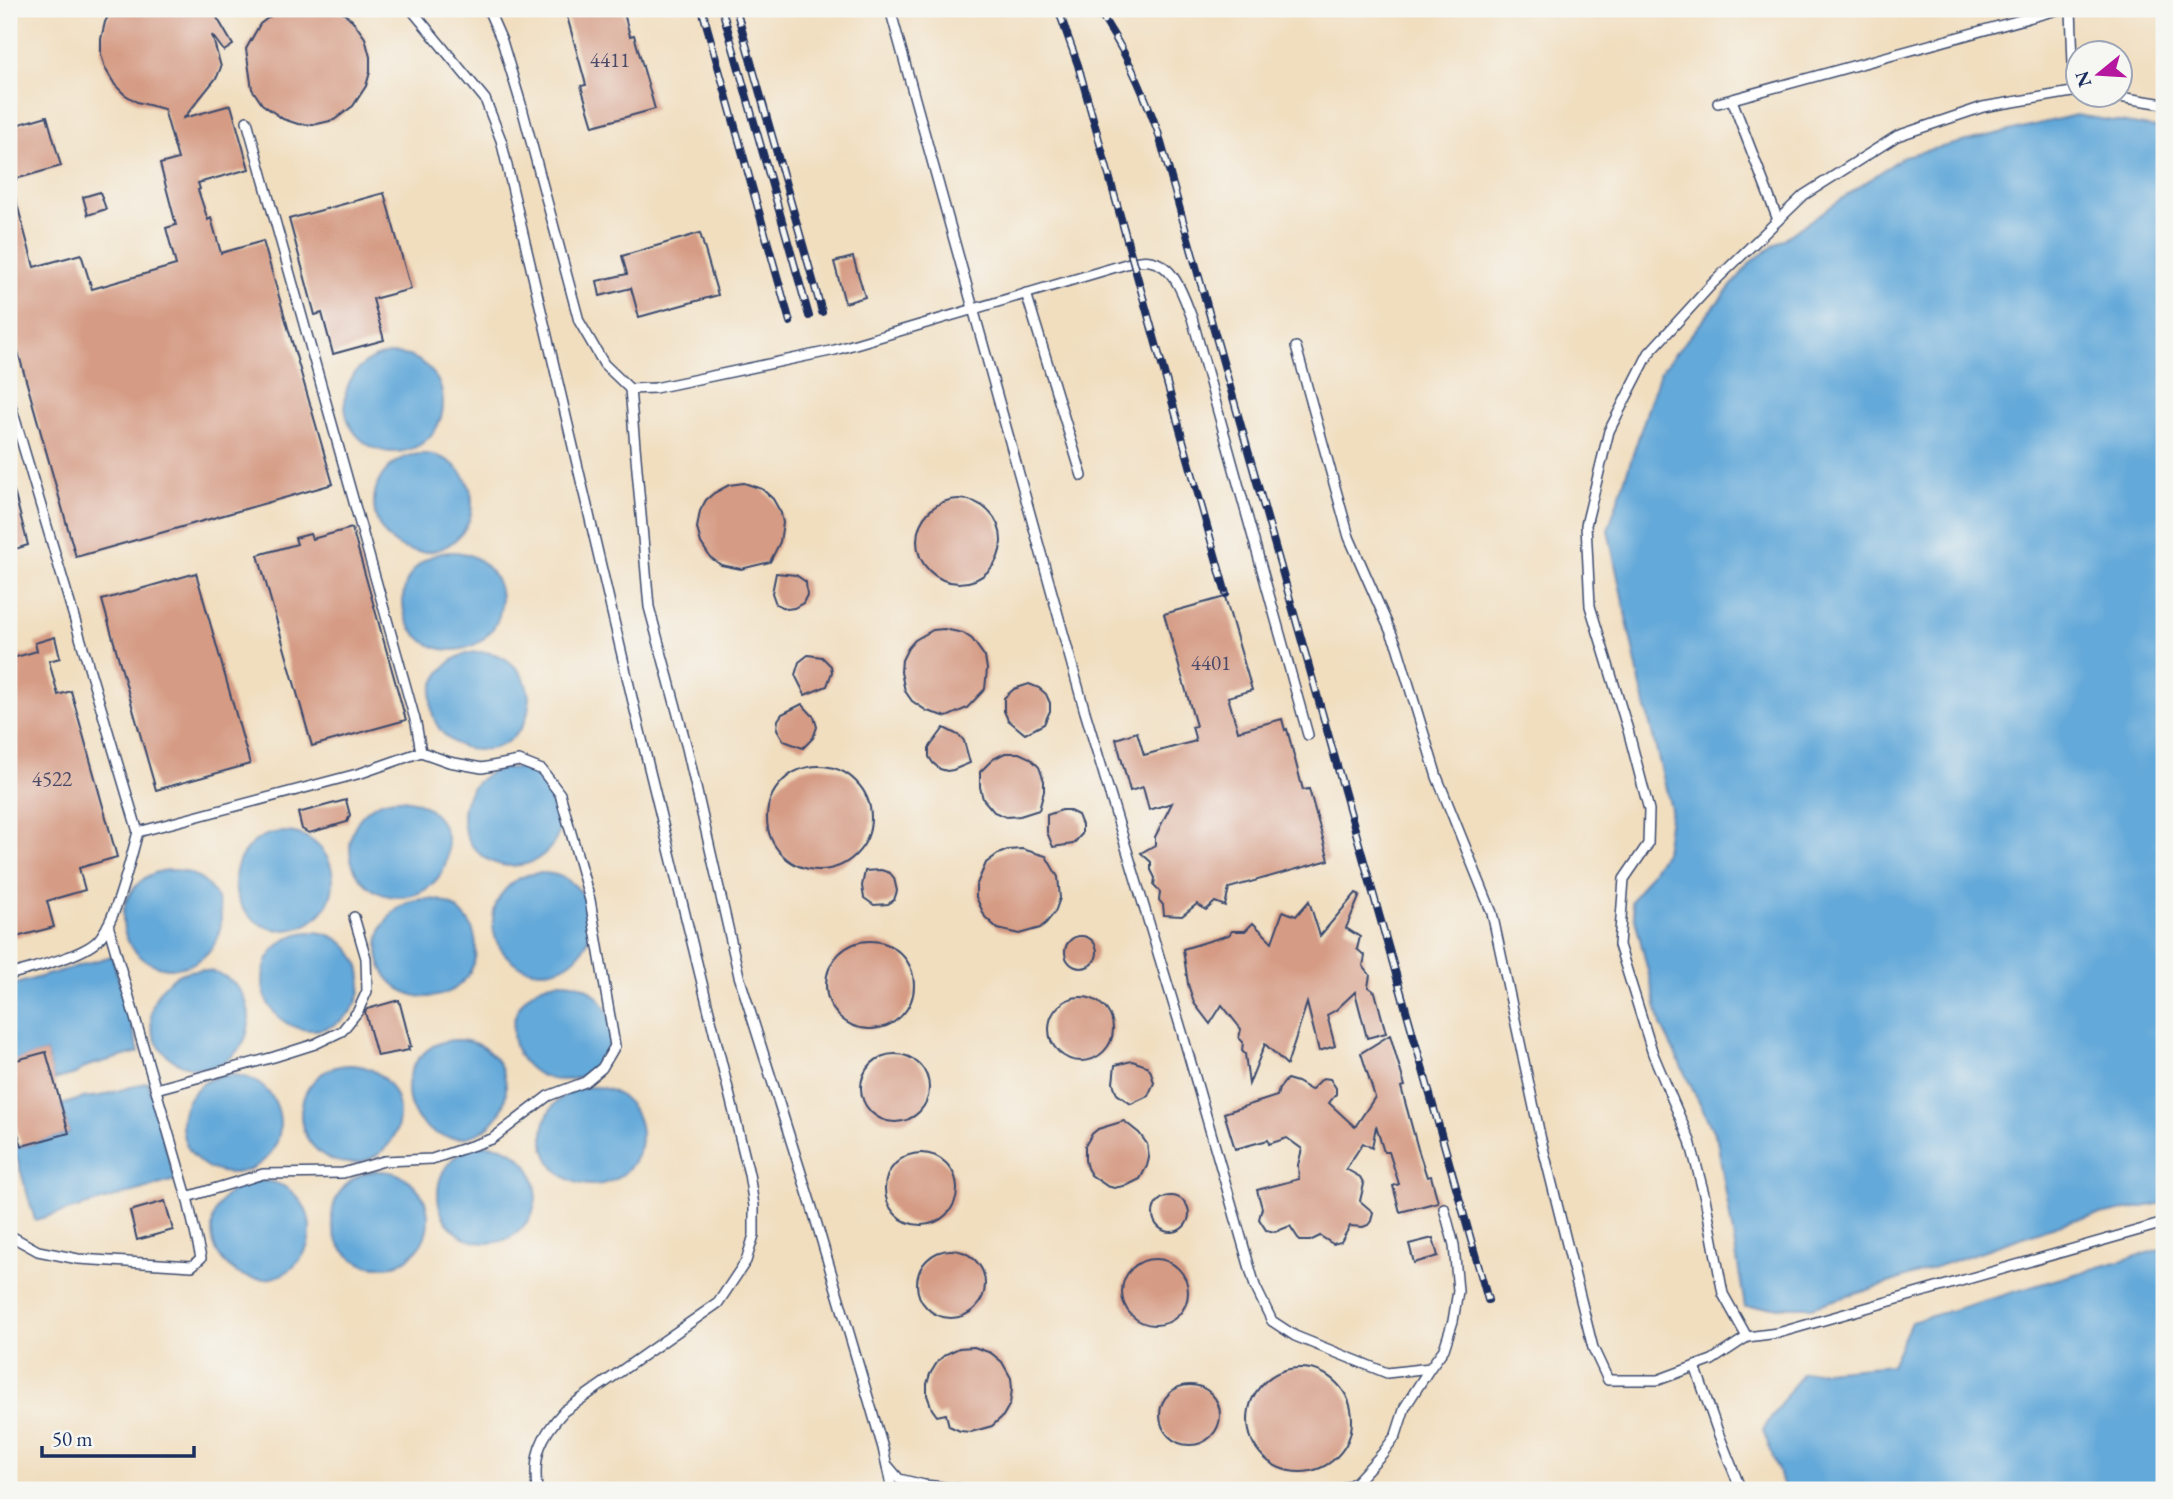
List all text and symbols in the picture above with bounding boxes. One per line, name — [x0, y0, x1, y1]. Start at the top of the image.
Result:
north arrow — [2064, 38, 2134, 108]
house number: 4411 — [590, 46, 630, 73]
text: N — [2069, 67, 2098, 90]
house number: 4401 — [1191, 649, 1231, 676]
house number: 4522 — [32, 765, 72, 792]
scale bar — [42, 1415, 194, 1459]
text: 50 m — [52, 1425, 93, 1452]

